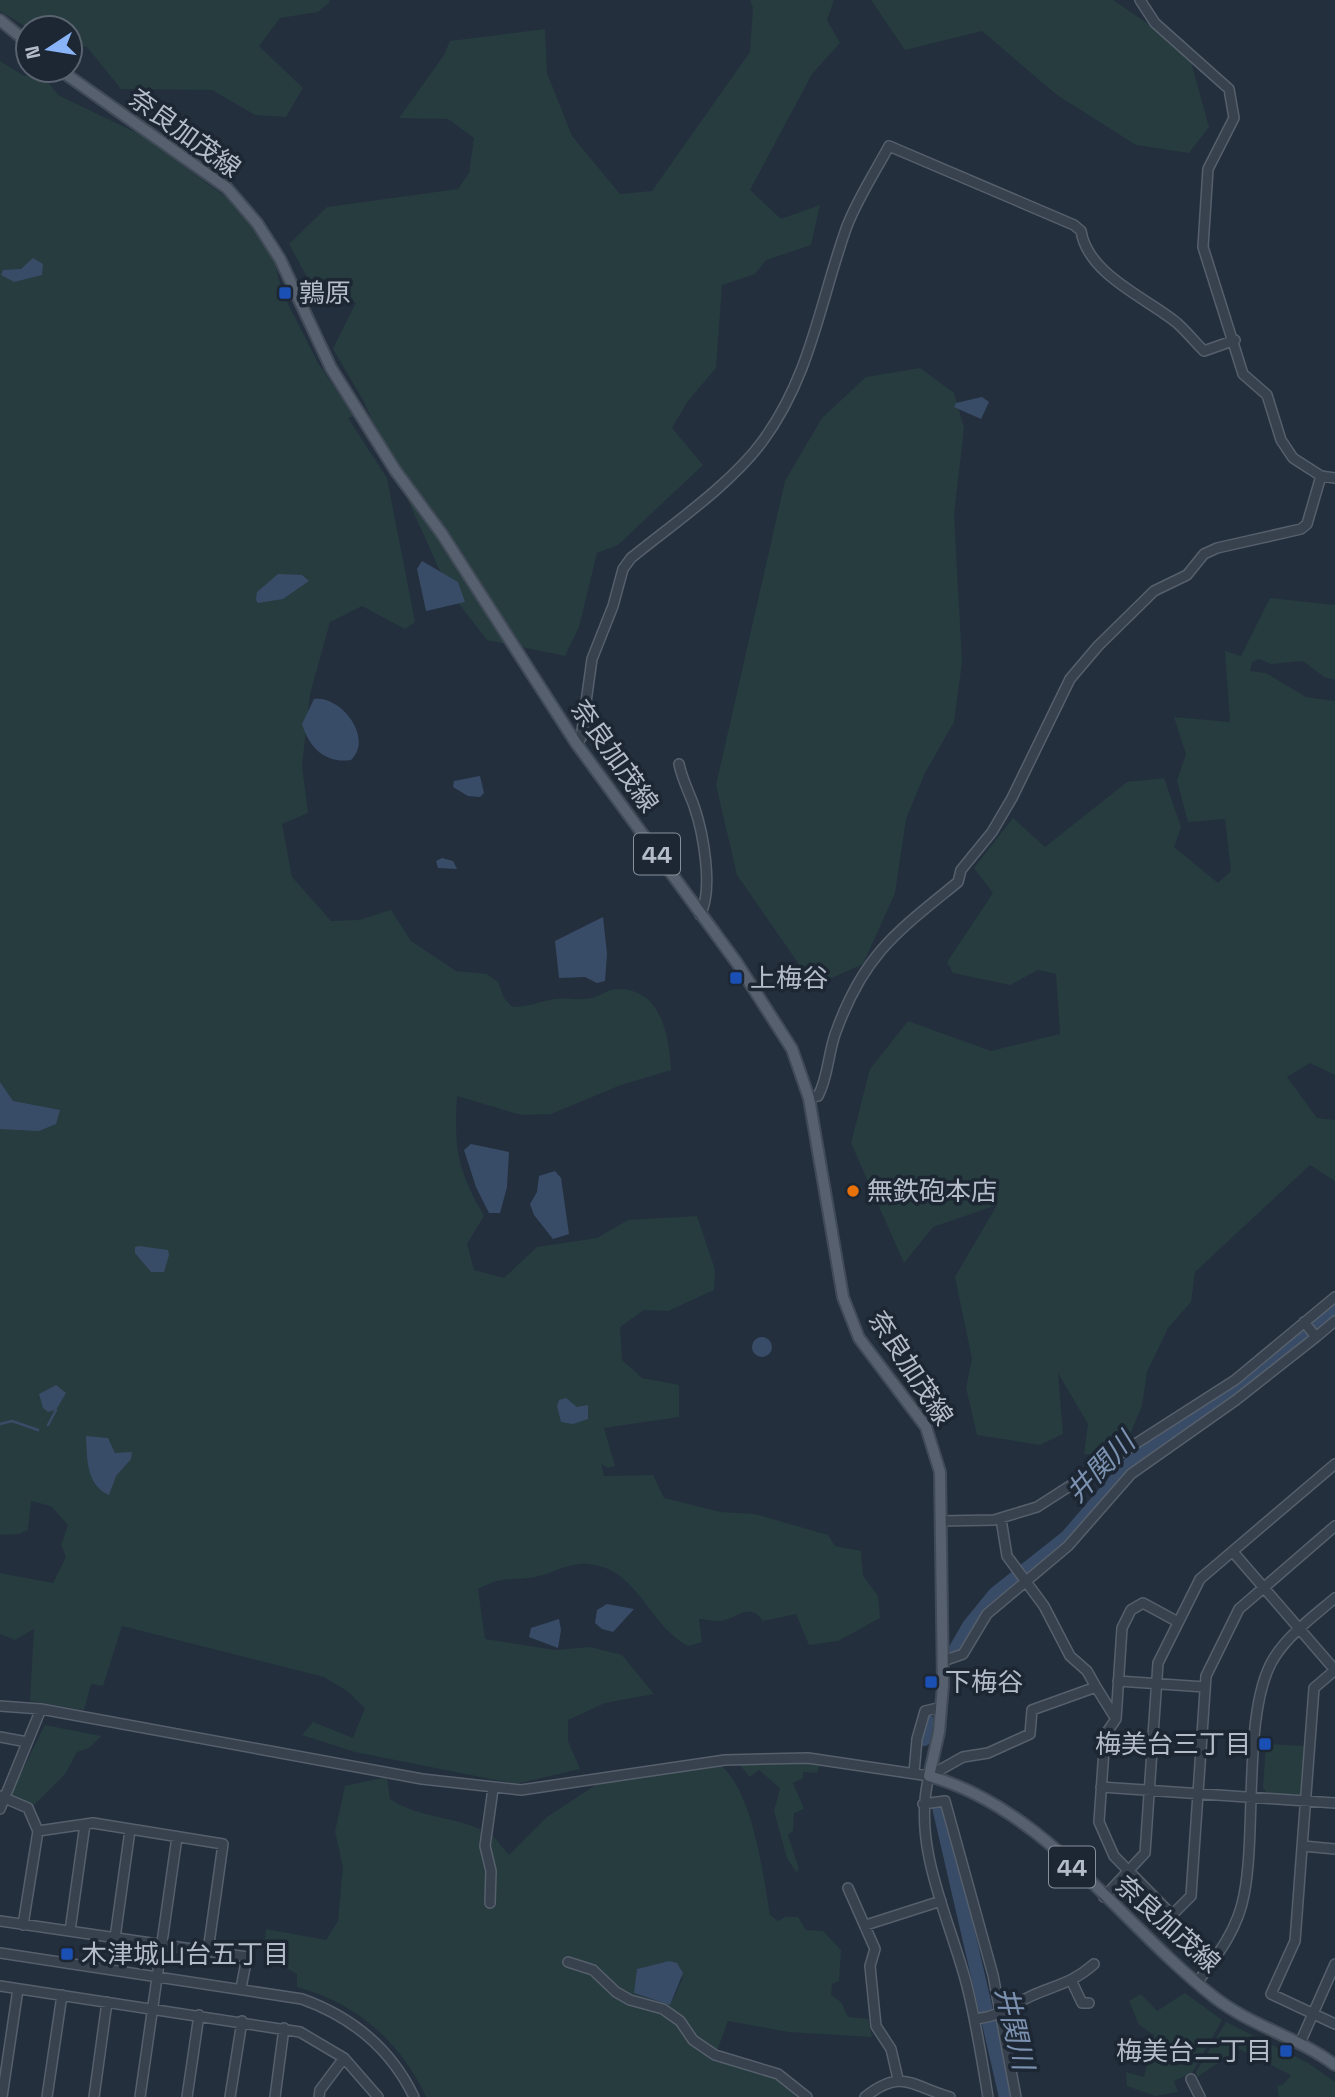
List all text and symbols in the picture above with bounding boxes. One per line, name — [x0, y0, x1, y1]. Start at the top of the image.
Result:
north arrow — [14, 14, 84, 84]
text: N — [19, 44, 46, 61]
street label: 奈良加茂線 — [122, 81, 248, 185]
place label: 鶉原 — [299, 276, 351, 310]
marker: 鶉原 — [277, 285, 293, 301]
street label: 奈良加茂線 — [564, 693, 666, 819]
road number: 44 — [634, 834, 680, 874]
place label: 上梅谷 — [750, 961, 828, 995]
marker: 上梅谷 — [728, 970, 744, 986]
place label: 無鉄砲本店 — [867, 1174, 997, 1208]
marker: 無鉄砲本店 — [845, 1183, 861, 1199]
street label: 奈良加茂線 — [861, 1304, 961, 1432]
water label: 井関川 — [1058, 1422, 1144, 1510]
place label: 下梅谷 — [945, 1665, 1023, 1699]
marker: 下梅谷 — [923, 1674, 939, 1690]
place label: 梅美台三丁目 — [1095, 1727, 1251, 1761]
marker: 梅美台三丁目 — [1257, 1736, 1273, 1752]
road number: 44 — [1049, 1846, 1095, 1888]
street label: 奈良加茂線 — [1108, 1868, 1228, 1980]
place label: 木津城山台五丁目 — [81, 1937, 289, 1971]
marker: 木津城山台五丁目 — [59, 1946, 75, 1962]
water label: 井関川 — [988, 1983, 1043, 2076]
place label: 梅美台二丁目 — [1116, 2034, 1272, 2068]
marker: 梅美台二丁目 — [1278, 2043, 1294, 2059]

